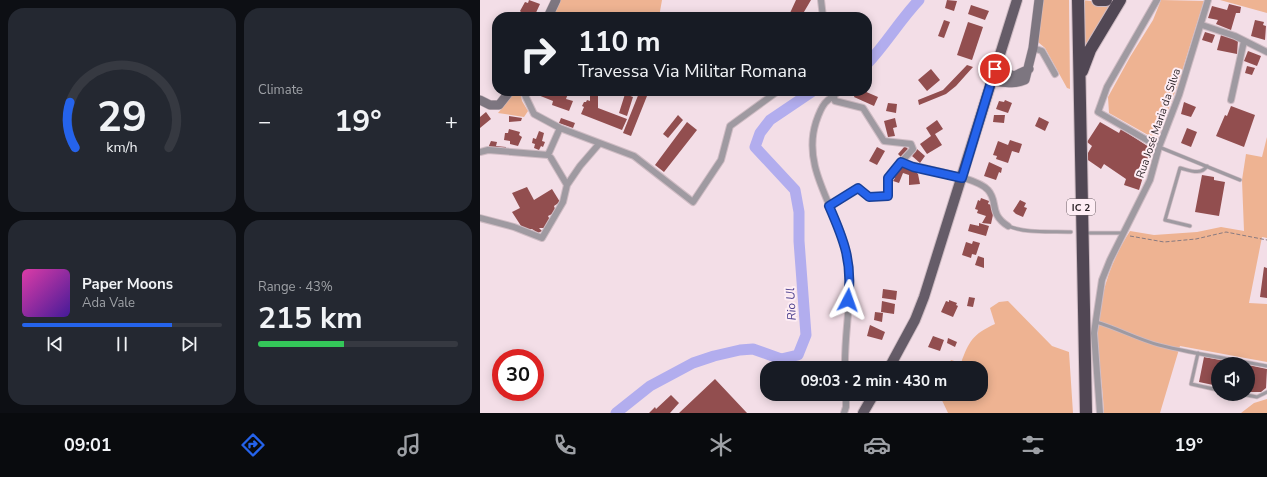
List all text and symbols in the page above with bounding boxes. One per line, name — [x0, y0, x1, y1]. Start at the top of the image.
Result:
text: 110 m — [578, 23, 661, 61]
icon: right — [512, 28, 564, 80]
pin — [978, 52, 1012, 86]
icon: arrive — [984, 58, 1006, 80]
text: Travessa Via Militar Romana — [578, 59, 807, 83]
street label: Rua José Maria da Silva — [1133, 66, 1184, 180]
text: Climate — [258, 81, 303, 99]
text: 29 — [97, 89, 147, 146]
text: 19° — [334, 101, 382, 142]
text: − — [258, 107, 271, 137]
text: + — [445, 107, 458, 137]
text: km/h — [106, 137, 138, 156]
road number: IC 2 — [1067, 199, 1095, 215]
text: Paper Moons — [82, 274, 173, 294]
text: Range · 43% — [258, 278, 333, 296]
position arrow — [827, 279, 869, 321]
water label: Rio Ul — [782, 287, 800, 321]
text: Ada Vale — [82, 294, 135, 312]
text: 215 km — [258, 298, 363, 339]
icon: previous — [44, 333, 66, 355]
icon: pause — [111, 333, 133, 355]
icon: next — [178, 333, 200, 355]
speed limit sign: 30 — [492, 349, 544, 401]
map controls — [1211, 357, 1255, 401]
button: sound — [1211, 357, 1255, 401]
text: 09:03 · 2 min · 430 m — [801, 371, 947, 391]
icon: directions — [239, 431, 267, 459]
icon: music — [395, 431, 423, 459]
icon: phone — [551, 431, 579, 459]
icon: climate — [707, 431, 735, 459]
icon: car — [863, 431, 891, 459]
icon: filters — [1019, 431, 1047, 459]
text: 09:01 — [64, 433, 112, 457]
text: 19° — [1175, 433, 1203, 457]

